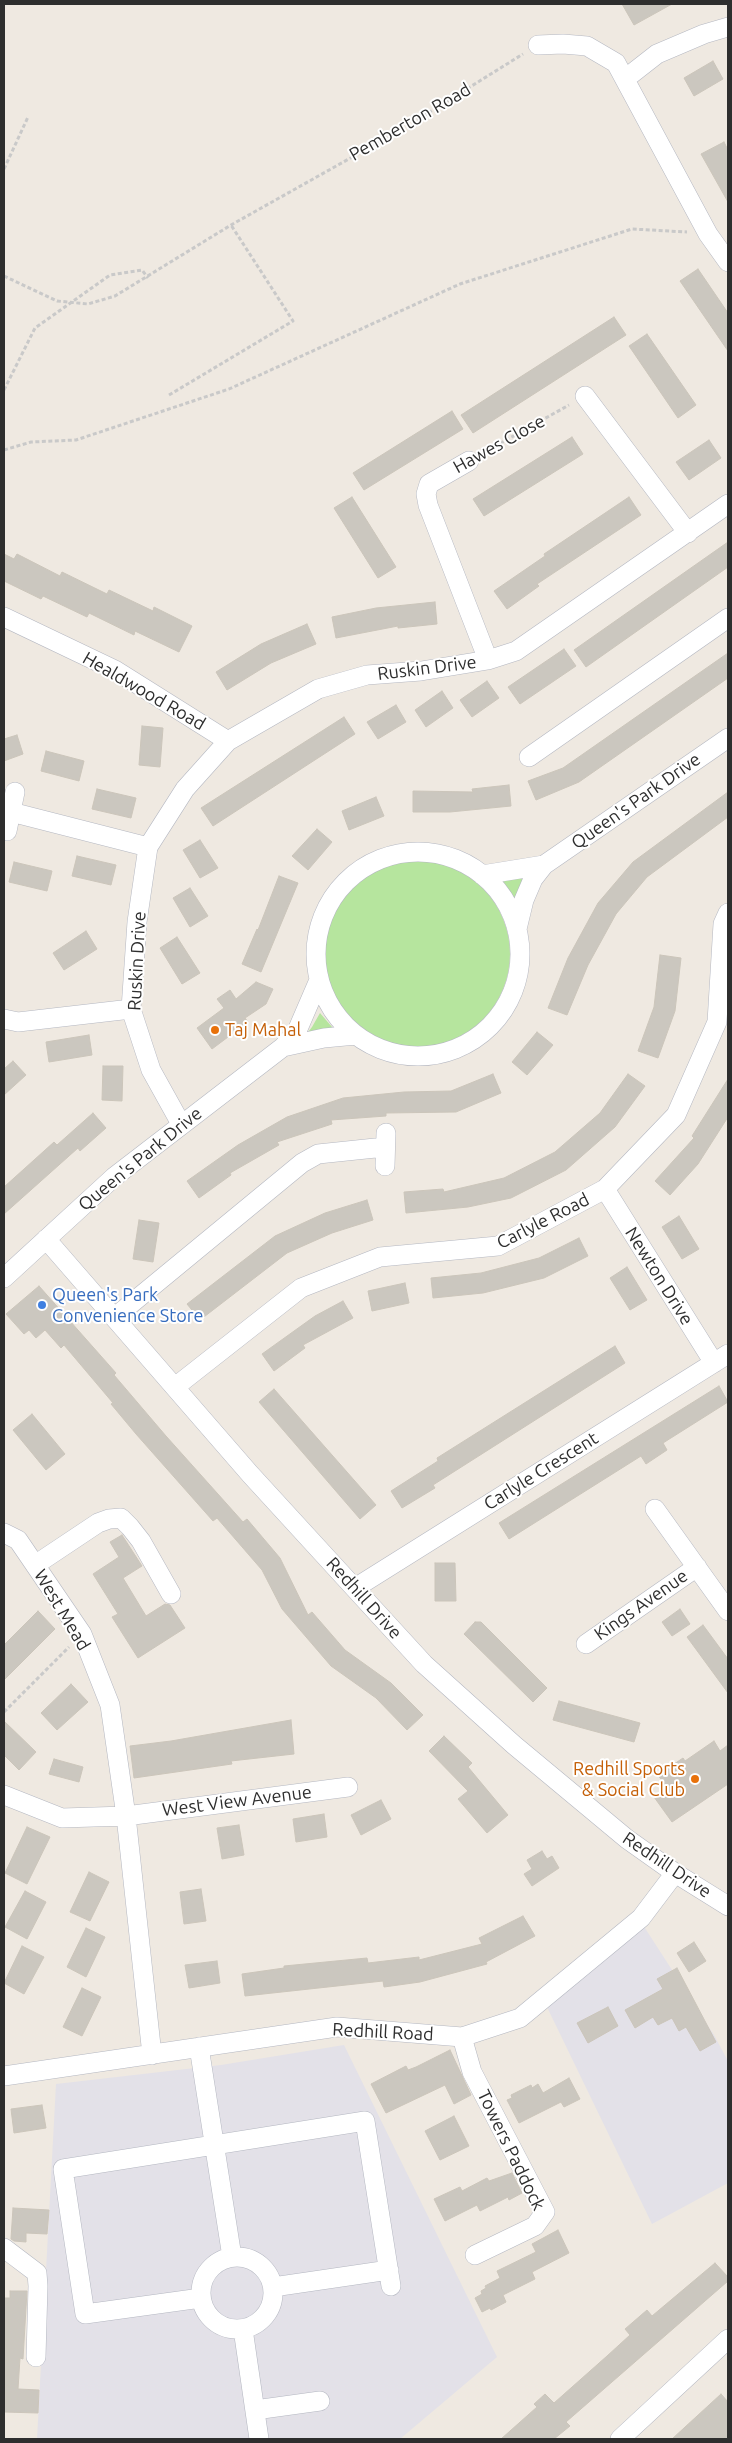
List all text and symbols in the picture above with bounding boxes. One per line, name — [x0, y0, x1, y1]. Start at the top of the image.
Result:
street label: Pemberton Road — [345, 78, 475, 166]
street label: Hawes Close — [449, 410, 549, 478]
street label: Healdwood Road — [79, 647, 209, 735]
street label: Ruskin Drive — [376, 651, 478, 685]
street label: Queen's Park Drive — [567, 748, 705, 854]
street label: Ruskin Drive — [124, 911, 150, 1011]
place label: Taj Mahal — [225, 1019, 301, 1041]
marker: Taj Mahal — [209, 1024, 221, 1036]
street label: Queen's Park Drive — [74, 1103, 206, 1215]
street label: Carlyle Road — [493, 1189, 593, 1253]
street label: Newton Drive — [620, 1223, 698, 1329]
place label: Queen's Park Convenience Store — [52, 1284, 203, 1326]
marker: Queen's Park Convenience Store — [36, 1299, 48, 1311]
street label: Carlyle Crescent — [480, 1427, 602, 1515]
street label: Redhill Drive — [322, 1553, 406, 1643]
street label: Kings Avenue — [590, 1565, 692, 1645]
street label: West Mead — [29, 1566, 95, 1654]
place label: Redhill Sports & Social Club — [573, 1758, 685, 1800]
marker: Redhill Sports & Social Club — [689, 1773, 701, 1785]
street label: West View Avenue — [161, 1781, 313, 1821]
street label: Redhill Drive — [619, 1827, 715, 1903]
street label: Redhill Road — [332, 2019, 434, 2045]
street label: Towers Paddock — [473, 2086, 549, 2214]

